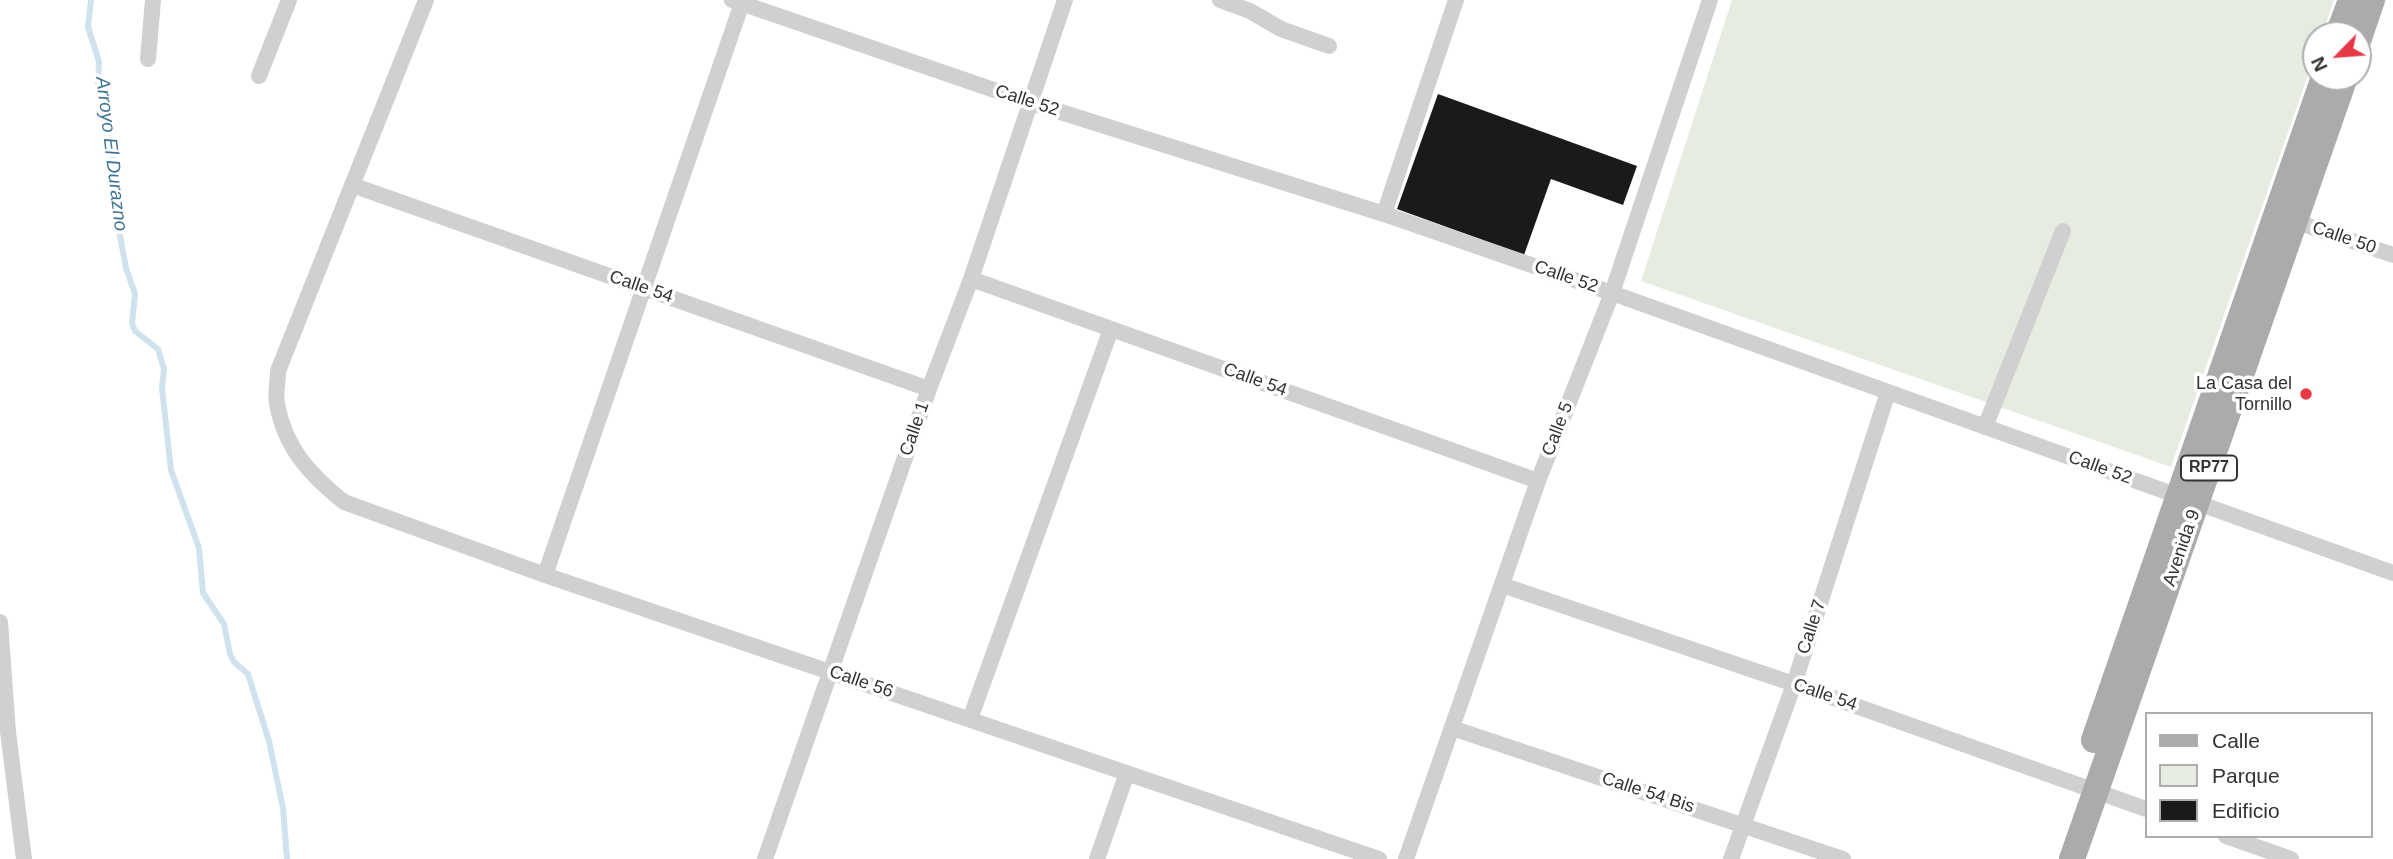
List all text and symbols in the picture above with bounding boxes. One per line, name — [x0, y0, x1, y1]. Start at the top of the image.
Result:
north arrow — [2302, 21, 2372, 91]
text: N — [2307, 54, 2332, 75]
water label: Arroyo El Durazno — [90, 76, 132, 232]
street label: Calle 52 — [992, 81, 1062, 121]
street label: Calle 50 — [2309, 217, 2379, 259]
street label: Calle 52 — [1531, 256, 1601, 298]
street label: Calle 54 — [606, 266, 676, 308]
street label: Calle 54 — [1220, 359, 1290, 401]
place label: La Casa del Tornillo — [2196, 373, 2292, 416]
marker: La Casa del Tornillo — [2298, 386, 2314, 402]
street label: Calle 1 — [896, 399, 934, 459]
street label: Calle 5 — [1538, 399, 1578, 459]
street label: Calle 52 — [2065, 447, 2135, 489]
road number: RP77 — [2181, 456, 2237, 481]
street label: Avenida 9 — [2159, 507, 2205, 589]
street label: Calle 7 — [1793, 597, 1831, 657]
street label: Calle 56 — [826, 661, 896, 703]
street label: Calle 54 — [1790, 674, 1860, 716]
legend — [2144, 712, 2372, 838]
text: Calle — [2212, 729, 2260, 752]
text: Parque — [2212, 764, 2280, 787]
street label: Calle 54 Bis — [1599, 768, 1697, 818]
text: Edificio — [2212, 799, 2280, 822]

